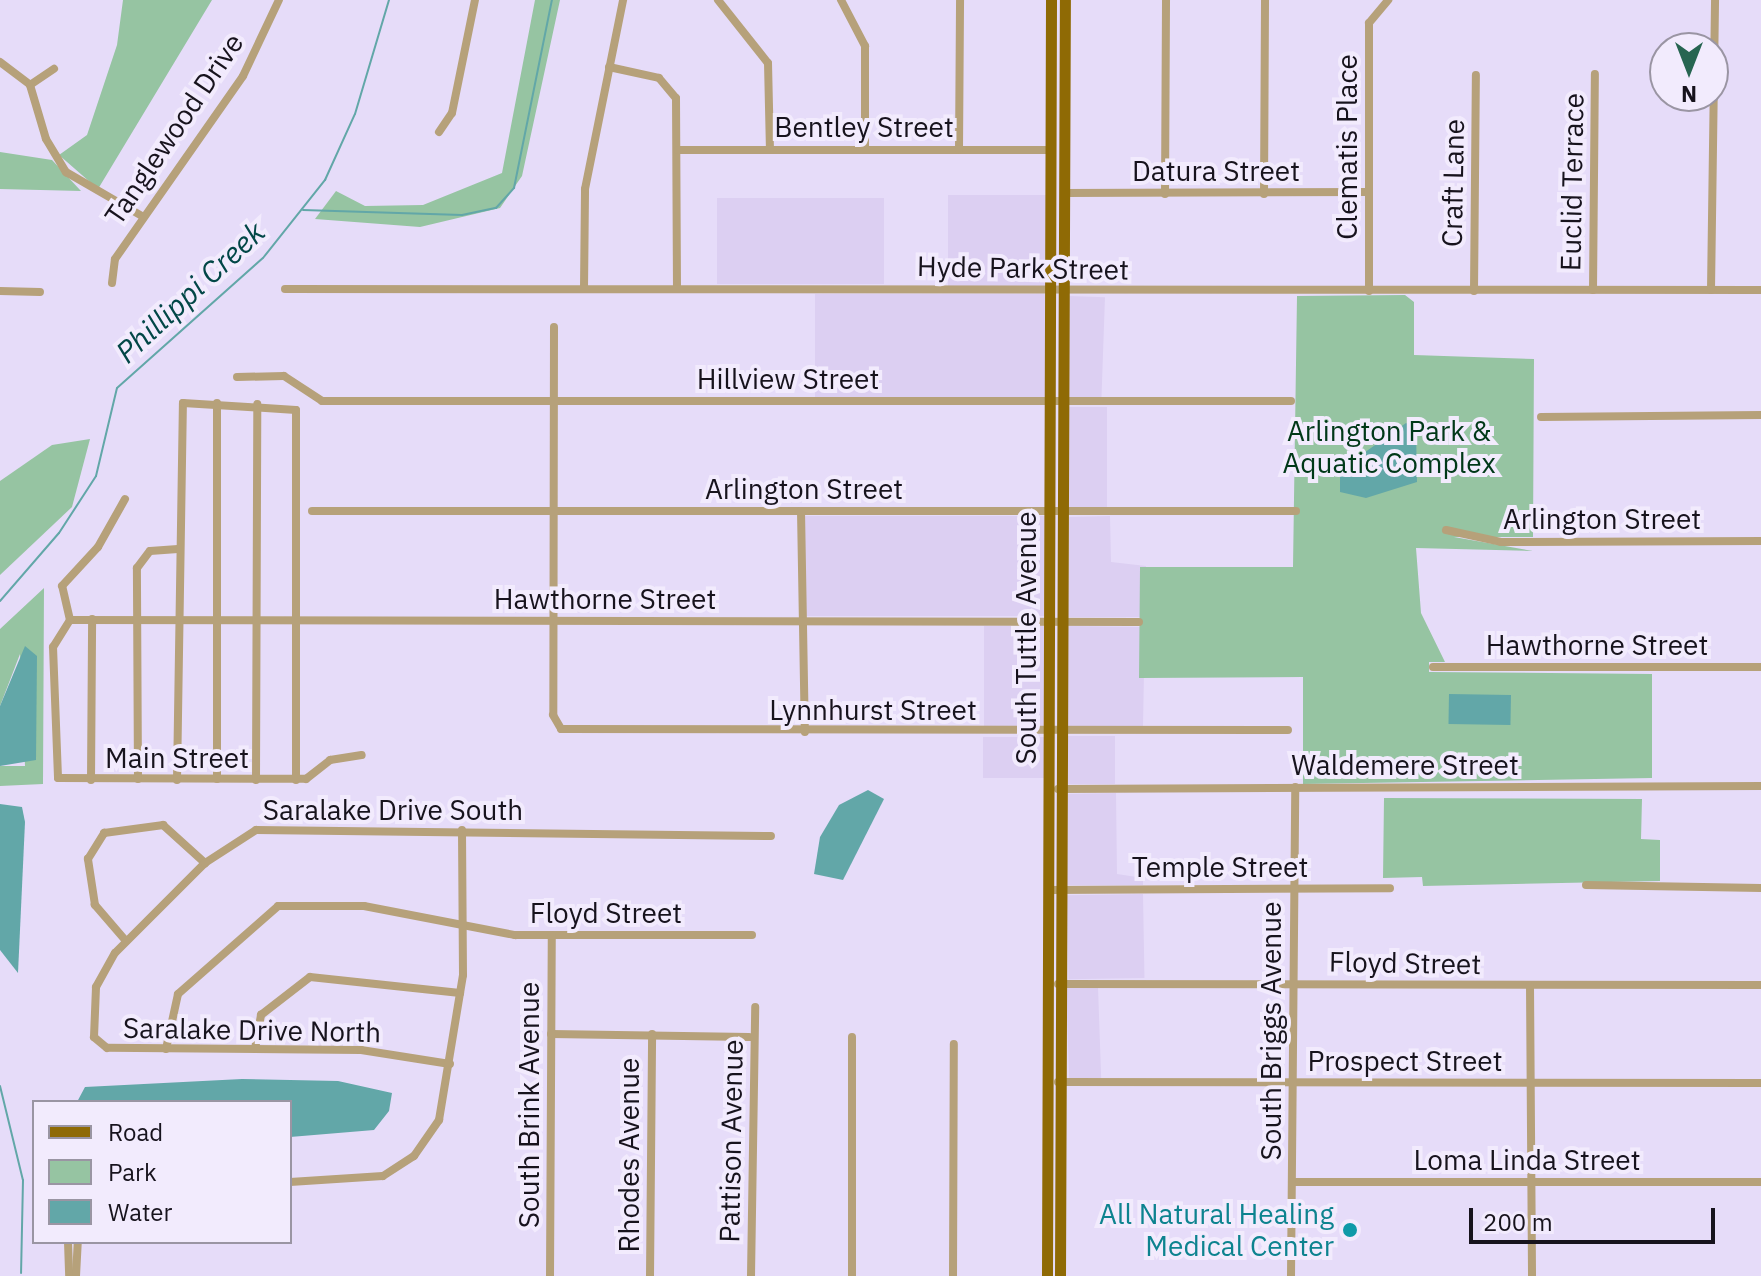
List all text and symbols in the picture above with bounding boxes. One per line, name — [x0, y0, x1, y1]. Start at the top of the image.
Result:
street label: Tanglewood Drive — [98, 27, 250, 231]
north arrow — [1649, 32, 1729, 112]
street label: Clematis Place — [1330, 54, 1364, 240]
text: N — [1681, 80, 1697, 109]
street label: Euclid Terrace — [1554, 93, 1590, 271]
street label: Bentley Street — [774, 110, 954, 144]
street label: Craft Lane — [1435, 119, 1471, 247]
street label: Datura Street — [1132, 154, 1300, 188]
water label: Phillippi Creek — [108, 214, 272, 370]
street label: Hyde Park Street — [917, 249, 1129, 287]
street label: Hillview Street — [697, 362, 879, 396]
park label: Arlington Park & Aquatic Complex — [1282, 414, 1496, 480]
street label: Arlington Street — [705, 472, 903, 506]
street label: Arlington Street — [1503, 502, 1701, 536]
street label: South Tuttle Avenue — [1009, 511, 1043, 765]
street label: Hawthorne Street — [494, 582, 716, 616]
street label: Hawthorne Street — [1486, 628, 1708, 662]
street label: Lynnhurst Street — [769, 693, 977, 727]
street label: Main Street — [105, 741, 249, 775]
street label: Waldemere Street — [1291, 748, 1519, 782]
street label: Saralake Drive South — [263, 793, 523, 827]
street label: Temple Street — [1132, 850, 1308, 884]
street label: Floyd Street — [530, 896, 682, 930]
street label: South Briggs Avenue — [1254, 901, 1288, 1161]
street label: Floyd Street — [1329, 945, 1481, 981]
street label: South Brink Avenue — [512, 982, 546, 1228]
street label: Saralake Drive North — [123, 1011, 381, 1049]
street label: Pattison Avenue — [712, 1039, 750, 1243]
street label: Prospect Street — [1307, 1044, 1503, 1078]
street label: Rhodes Avenue — [612, 1058, 646, 1252]
legend — [32, 1100, 292, 1244]
text: Road — [108, 1116, 163, 1148]
street label: Loma Linda Street — [1414, 1143, 1640, 1177]
text: Park — [108, 1156, 157, 1188]
scale bar — [1473, 1192, 1719, 1242]
text: Water — [108, 1196, 172, 1228]
place label: All Natural Healing Medical Center — [1099, 1197, 1334, 1263]
text: 200 m — [1483, 1206, 1553, 1238]
marker: All Natural Healing Medical Center — [1341, 1221, 1359, 1239]

